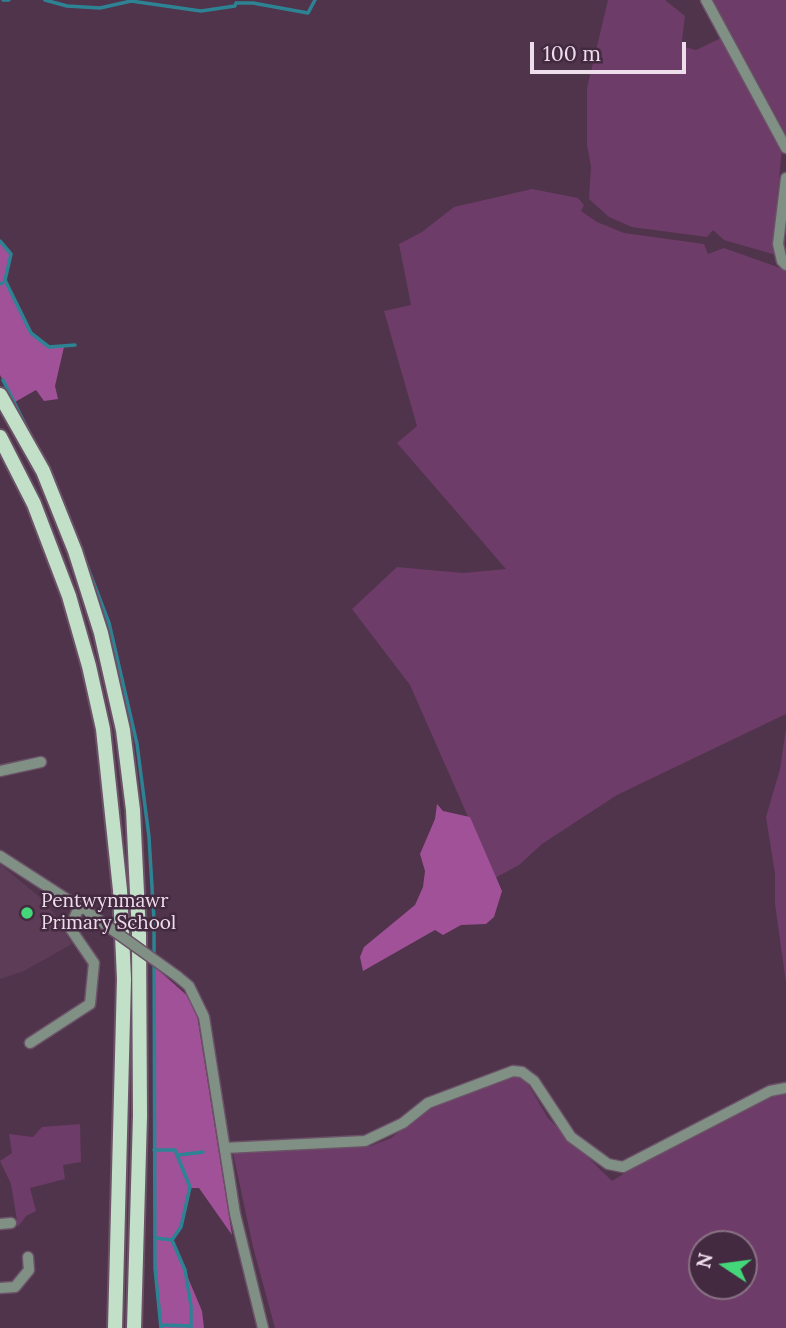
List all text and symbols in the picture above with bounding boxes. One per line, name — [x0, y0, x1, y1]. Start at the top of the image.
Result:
scale bar — [534, 28, 690, 72]
text: 100 m — [543, 40, 601, 67]
place label: Pentwynmawr Primary School — [41, 891, 176, 935]
marker: Pentwynmawr Primary School — [19, 905, 35, 921]
north arrow — [688, 1230, 758, 1300]
text: N — [691, 1251, 718, 1271]

